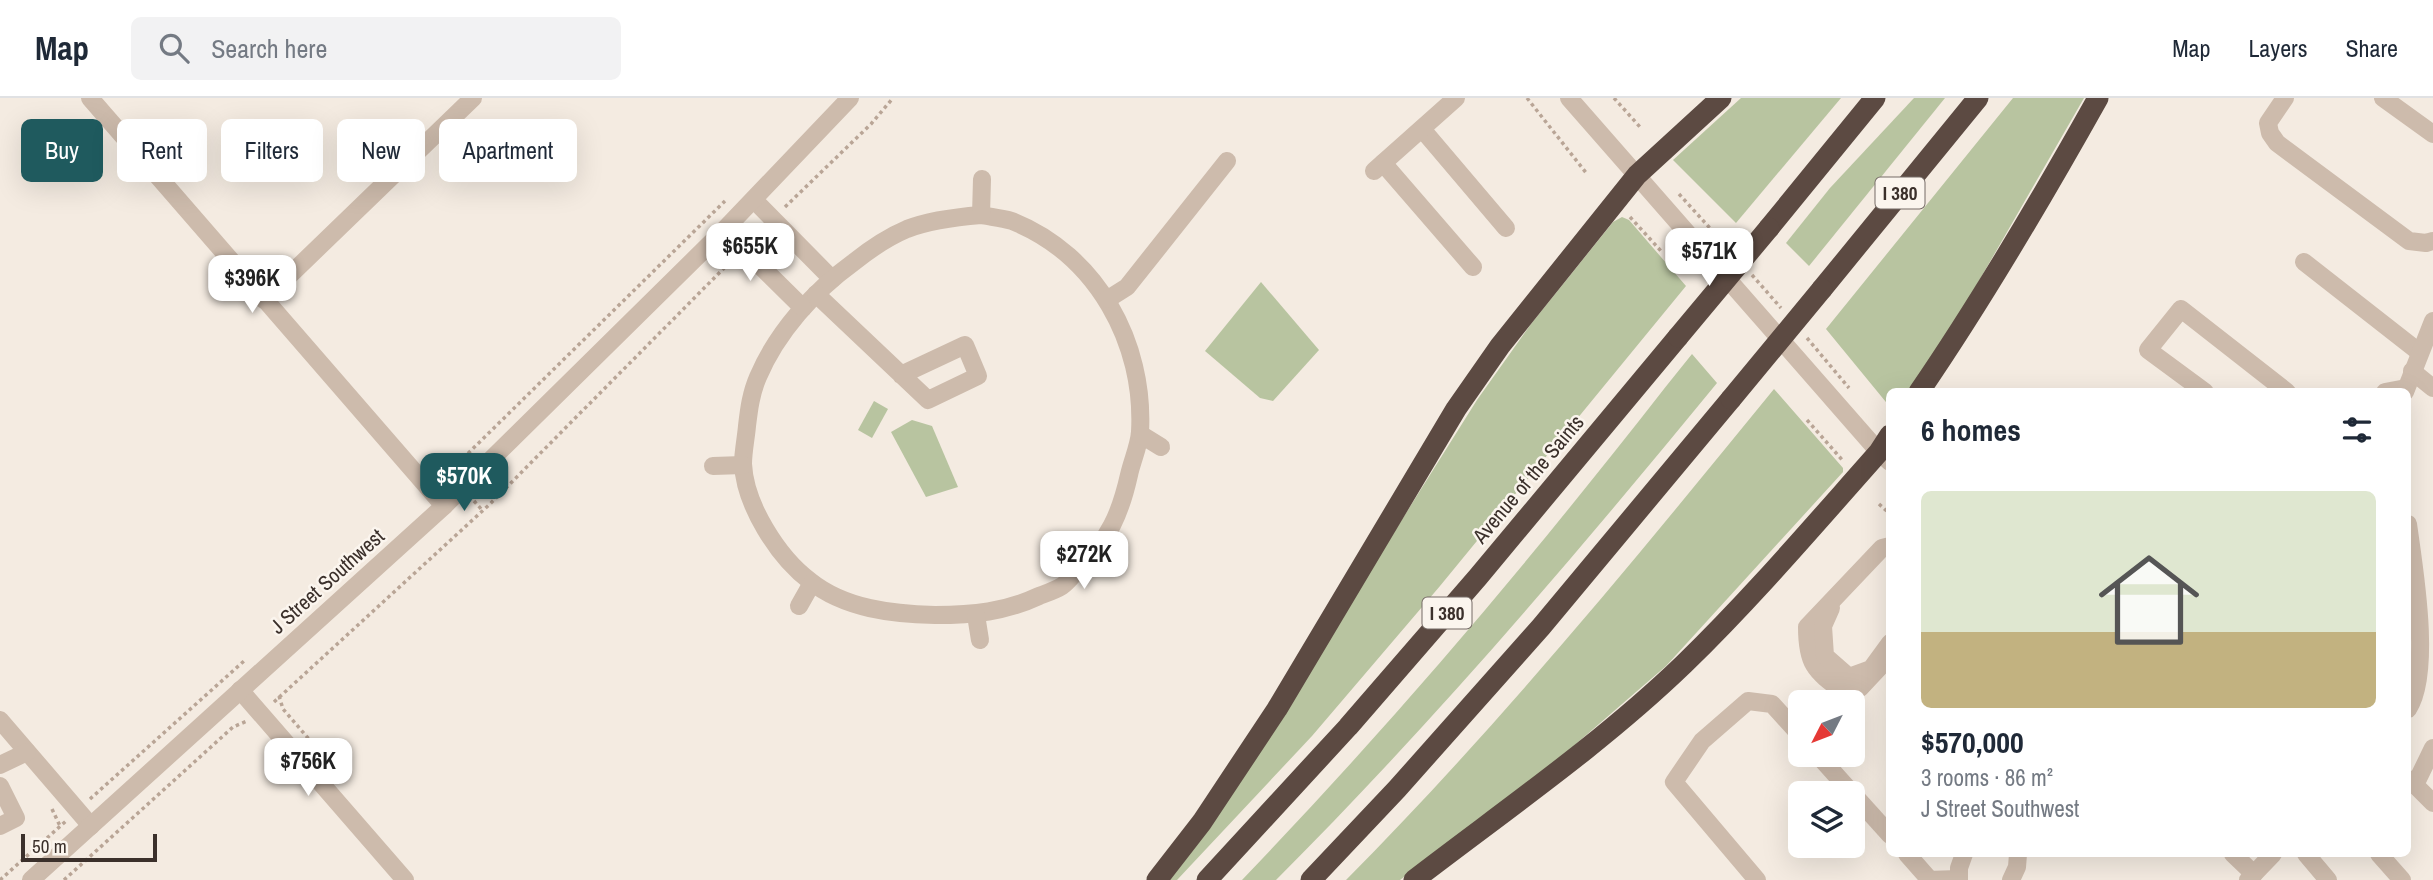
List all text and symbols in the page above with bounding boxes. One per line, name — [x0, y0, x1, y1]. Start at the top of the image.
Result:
search box — [131, 17, 621, 80]
text: Map — [35, 26, 89, 70]
icon: search — [155, 29, 193, 67]
text: Search here — [211, 31, 327, 66]
text: Map — [2172, 32, 2210, 64]
text: Layers — [2248, 32, 2307, 64]
text: Share — [2345, 32, 2398, 64]
chip: Buy — [21, 119, 103, 182]
chip: Rent — [117, 119, 207, 182]
chip: Filters — [221, 119, 323, 182]
chip: New — [337, 119, 425, 182]
chip: Apartment — [439, 119, 577, 182]
road number: I 380 — [1876, 178, 1924, 208]
pin: $655K — [701, 223, 799, 283]
pin: $571K — [1660, 228, 1758, 288]
text: $655K — [722, 230, 778, 261]
text: $571K — [1681, 235, 1737, 266]
pin: $396K — [203, 256, 301, 315]
text: $396K — [224, 262, 280, 293]
street label: Avenue of the Saints — [1465, 409, 1590, 550]
text: 6 homes — [1921, 410, 2021, 450]
icon: filters — [2338, 411, 2376, 449]
pin: $570K — [415, 454, 513, 513]
text: $570K — [436, 460, 492, 491]
street label: J Street Southwest — [264, 522, 391, 640]
pin: $272K — [1035, 532, 1133, 591]
icon: home — [2086, 537, 2212, 663]
text: $272K — [1056, 538, 1112, 569]
road number: I 380 — [1422, 598, 1472, 628]
north arrow — [1788, 690, 1866, 766]
map controls — [1788, 690, 1865, 858]
text: $570,000 — [1921, 722, 2024, 762]
pin: $756K — [259, 738, 357, 798]
text: $756K — [280, 745, 336, 776]
text: 3 rooms · 86 m² — [1921, 762, 2053, 793]
button: layers — [1788, 781, 1865, 858]
text: J Street Southwest — [1921, 793, 2079, 824]
scale bar — [21, 831, 158, 863]
text: 50 m — [32, 833, 67, 859]

